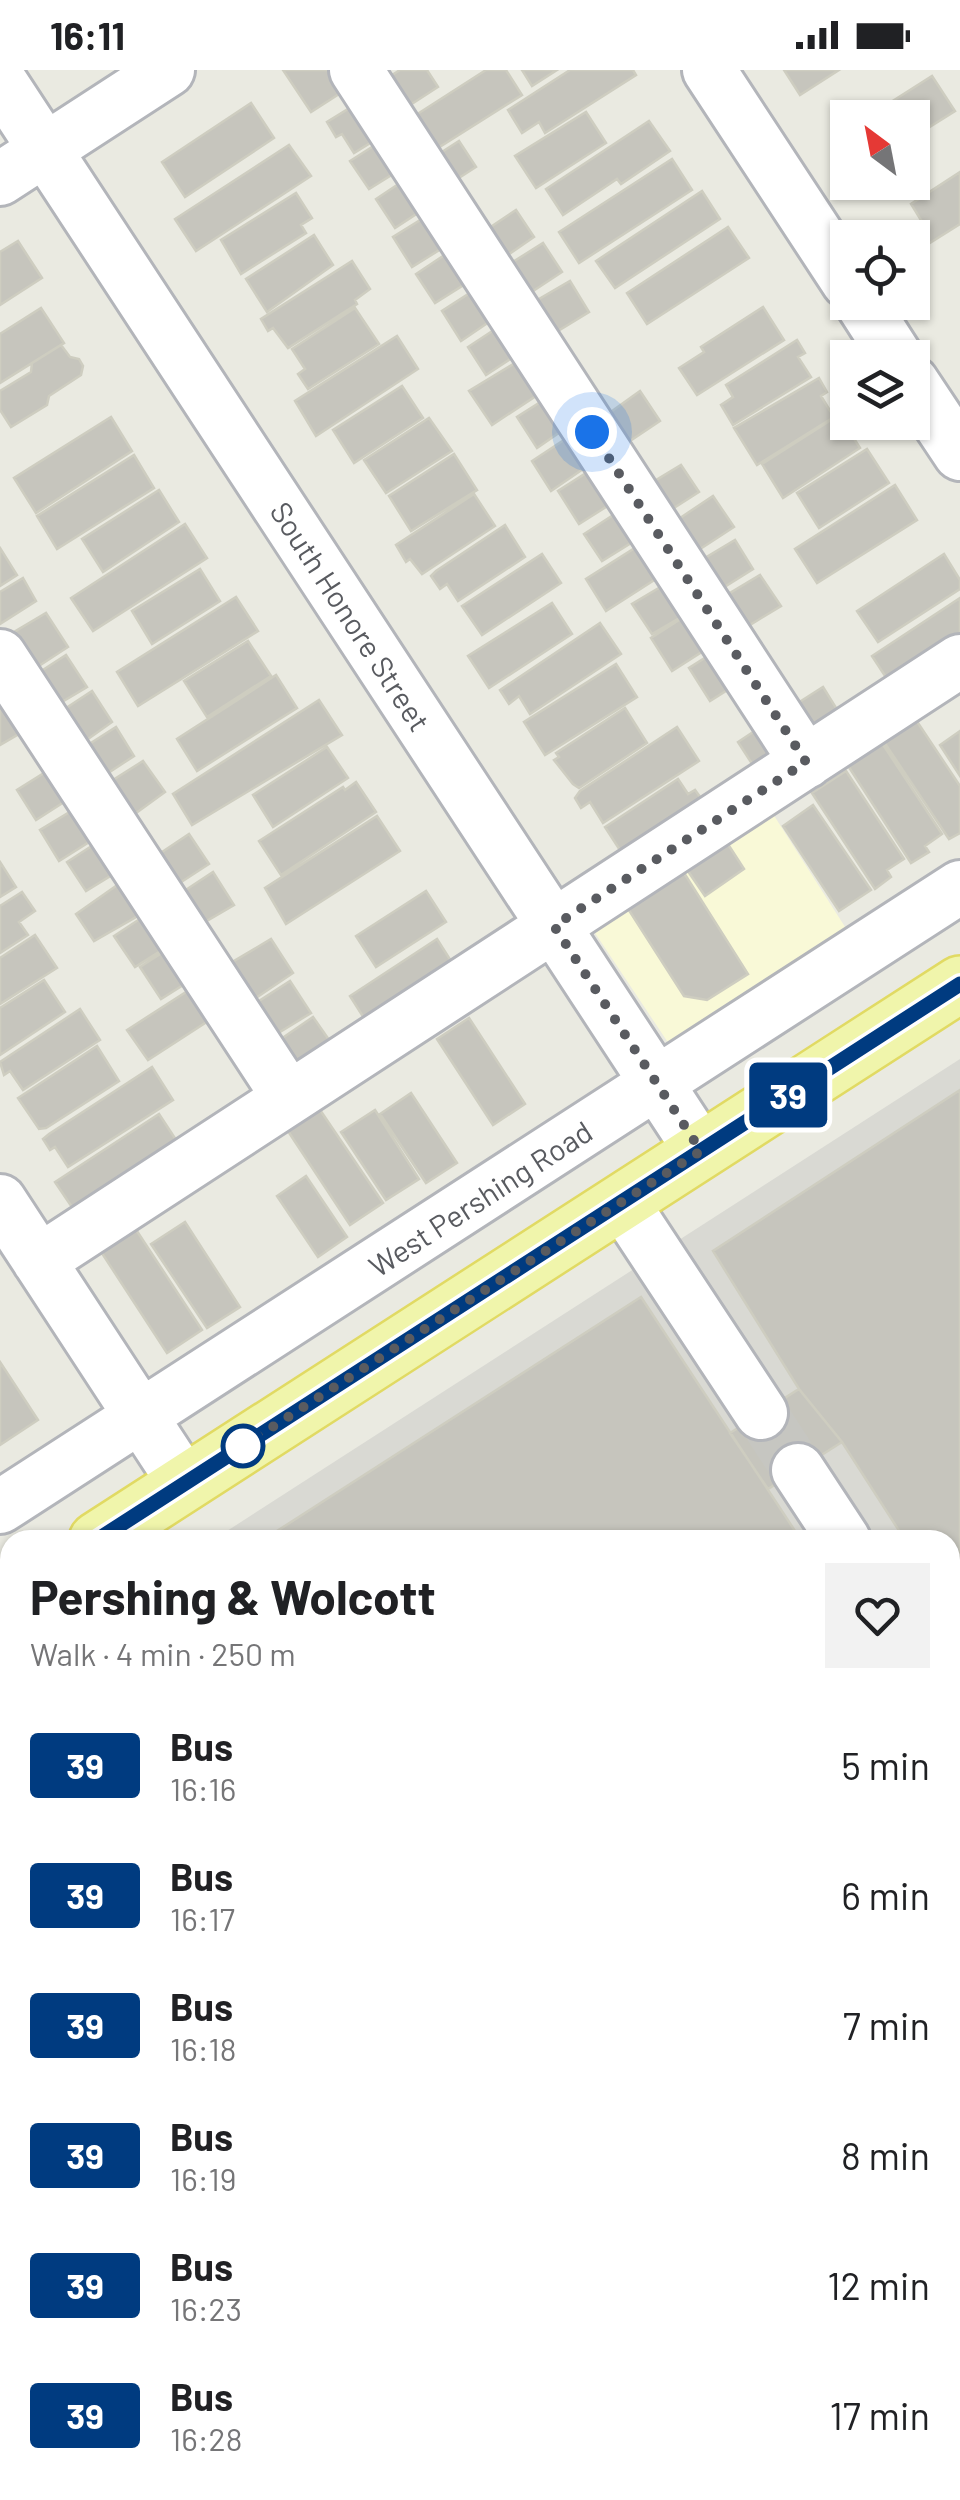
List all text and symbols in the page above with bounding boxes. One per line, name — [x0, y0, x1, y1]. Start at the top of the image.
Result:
text: 16:11 — [50, 12, 125, 58]
north arrow — [830, 100, 930, 200]
map controls — [830, 100, 930, 440]
button: locate — [830, 220, 930, 320]
button: layers — [830, 340, 930, 440]
your location — [567, 407, 617, 457]
street label: South Honore Street — [263, 495, 439, 737]
line badge: 39 — [743, 1062, 833, 1128]
text: 39 — [769, 1074, 807, 1116]
street label: West Pershing Road — [362, 1112, 598, 1284]
unlabelled marker — [222, 1425, 264, 1467]
button: heart — [825, 1563, 930, 1668]
text: Pershing & Wolcott — [30, 1567, 436, 1625]
text: Walk · 4 min · 250 m — [30, 1634, 296, 1672]
text: Bus — [170, 1723, 233, 1769]
text: 5 min — [841, 1742, 930, 1788]
text: 39 — [66, 1744, 104, 1786]
text: 16:16 — [170, 1769, 236, 1807]
text: Bus — [170, 1853, 233, 1899]
text: 6 min — [841, 1872, 930, 1918]
text: 39 — [66, 1874, 104, 1916]
text: 16:17 — [170, 1899, 235, 1937]
text: Bus — [170, 1983, 233, 2029]
text: 7 min — [843, 2002, 930, 2048]
text: 39 — [66, 2004, 104, 2046]
text: 16:18 — [170, 2029, 236, 2067]
text: Bus — [170, 2113, 233, 2159]
text: 8 min — [841, 2132, 930, 2178]
text: 39 — [66, 2134, 104, 2176]
text: 16:19 — [170, 2159, 236, 2197]
text: Bus — [170, 2243, 233, 2289]
text: 12 min — [827, 2262, 930, 2308]
text: 39 — [66, 2264, 104, 2306]
text: 16:23 — [170, 2289, 242, 2327]
text: Bus — [170, 2373, 233, 2419]
text: 17 min — [830, 2392, 930, 2438]
text: 39 — [66, 2394, 104, 2436]
text: 16:28 — [170, 2419, 242, 2457]

